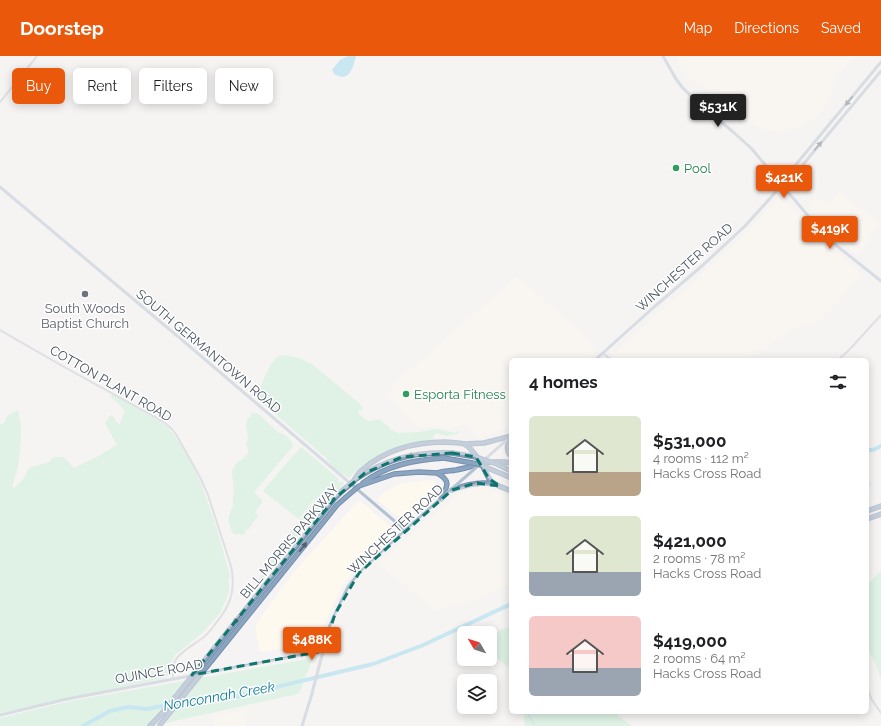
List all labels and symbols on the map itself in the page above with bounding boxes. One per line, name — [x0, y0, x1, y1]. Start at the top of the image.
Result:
pin: $531K — [690, 94, 746, 128]
one-way arrow — [844, 96, 853, 107]
one-way arrow — [813, 141, 822, 152]
place label: Pool — [684, 161, 711, 176]
marker: Pool — [671, 163, 681, 173]
pin: $421K — [756, 165, 812, 199]
pin: $419K — [802, 216, 858, 250]
street label: WINCHESTER ROAD — [633, 220, 736, 315]
street label: SOUTH GERMANTOWN ROAD — [133, 286, 284, 416]
marker: South Woods Baptist Church — [80, 289, 90, 299]
place label: South Woods Baptist Church — [41, 301, 129, 331]
street label: COTTON PLANT ROAD — [47, 342, 174, 424]
place label: Esporta Fitness — [414, 387, 506, 402]
marker: Esporta Fitness — [401, 389, 411, 399]
one-way arrow — [407, 452, 419, 458]
one-way arrow — [470, 480, 482, 487]
street label: BILL MORRIS PARKWAY — [237, 481, 342, 602]
street label: WINCHESTER ROAD — [345, 481, 446, 577]
one-way arrow — [299, 541, 307, 552]
one-way arrow — [233, 614, 242, 625]
north arrow — [457, 626, 497, 666]
pin: $488K — [284, 627, 340, 661]
street label: QUINCE ROAD — [114, 656, 204, 687]
water label: Nonconnah Creek — [162, 678, 277, 714]

